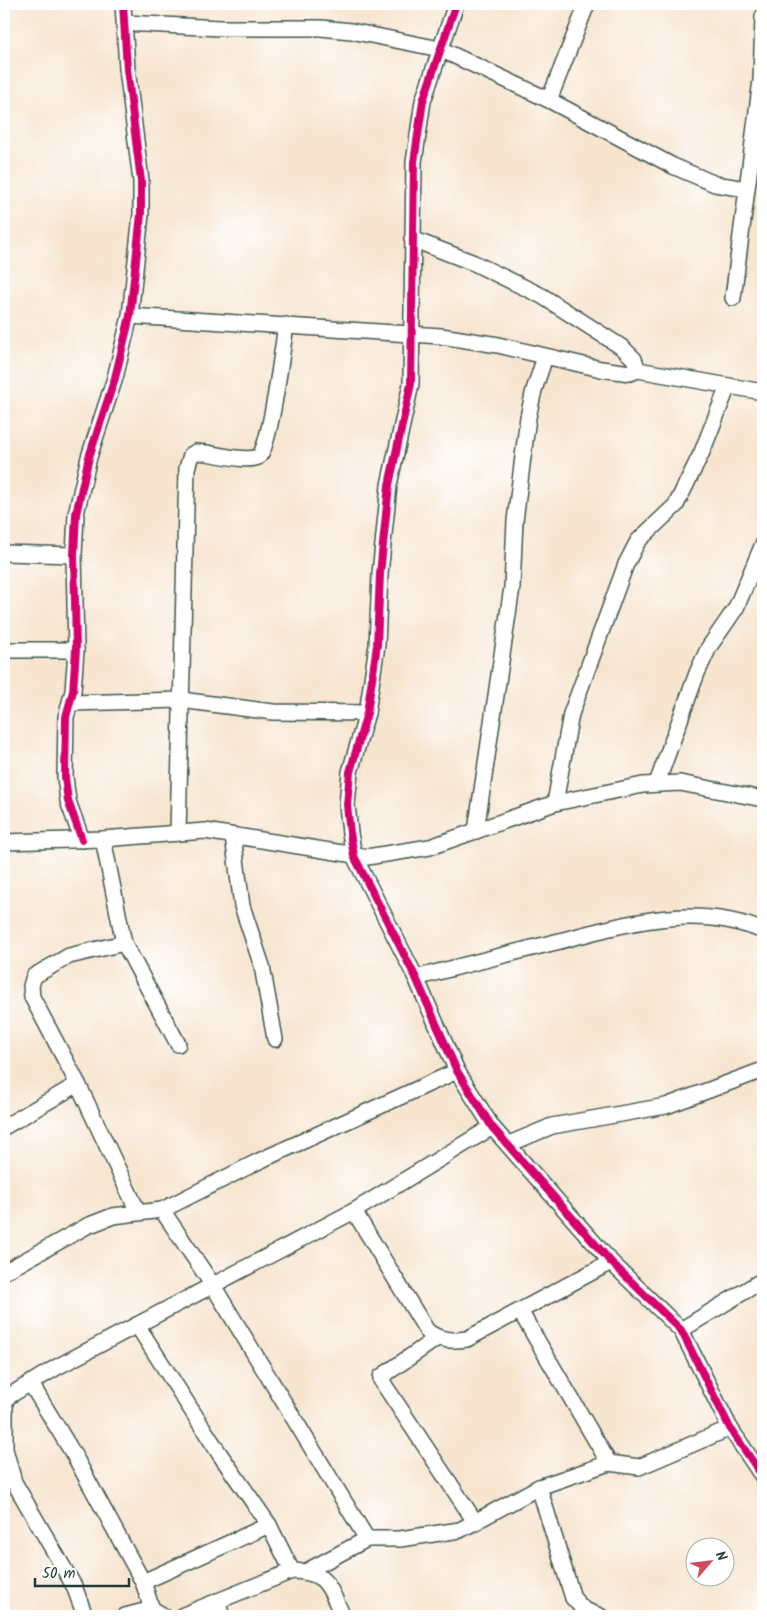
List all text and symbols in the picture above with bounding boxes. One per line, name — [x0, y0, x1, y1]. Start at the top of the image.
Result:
north arrow — [684, 1538, 734, 1588]
text: N — [709, 1547, 732, 1566]
scale bar — [35, 1555, 129, 1587]
text: 50 m — [42, 1562, 76, 1586]

